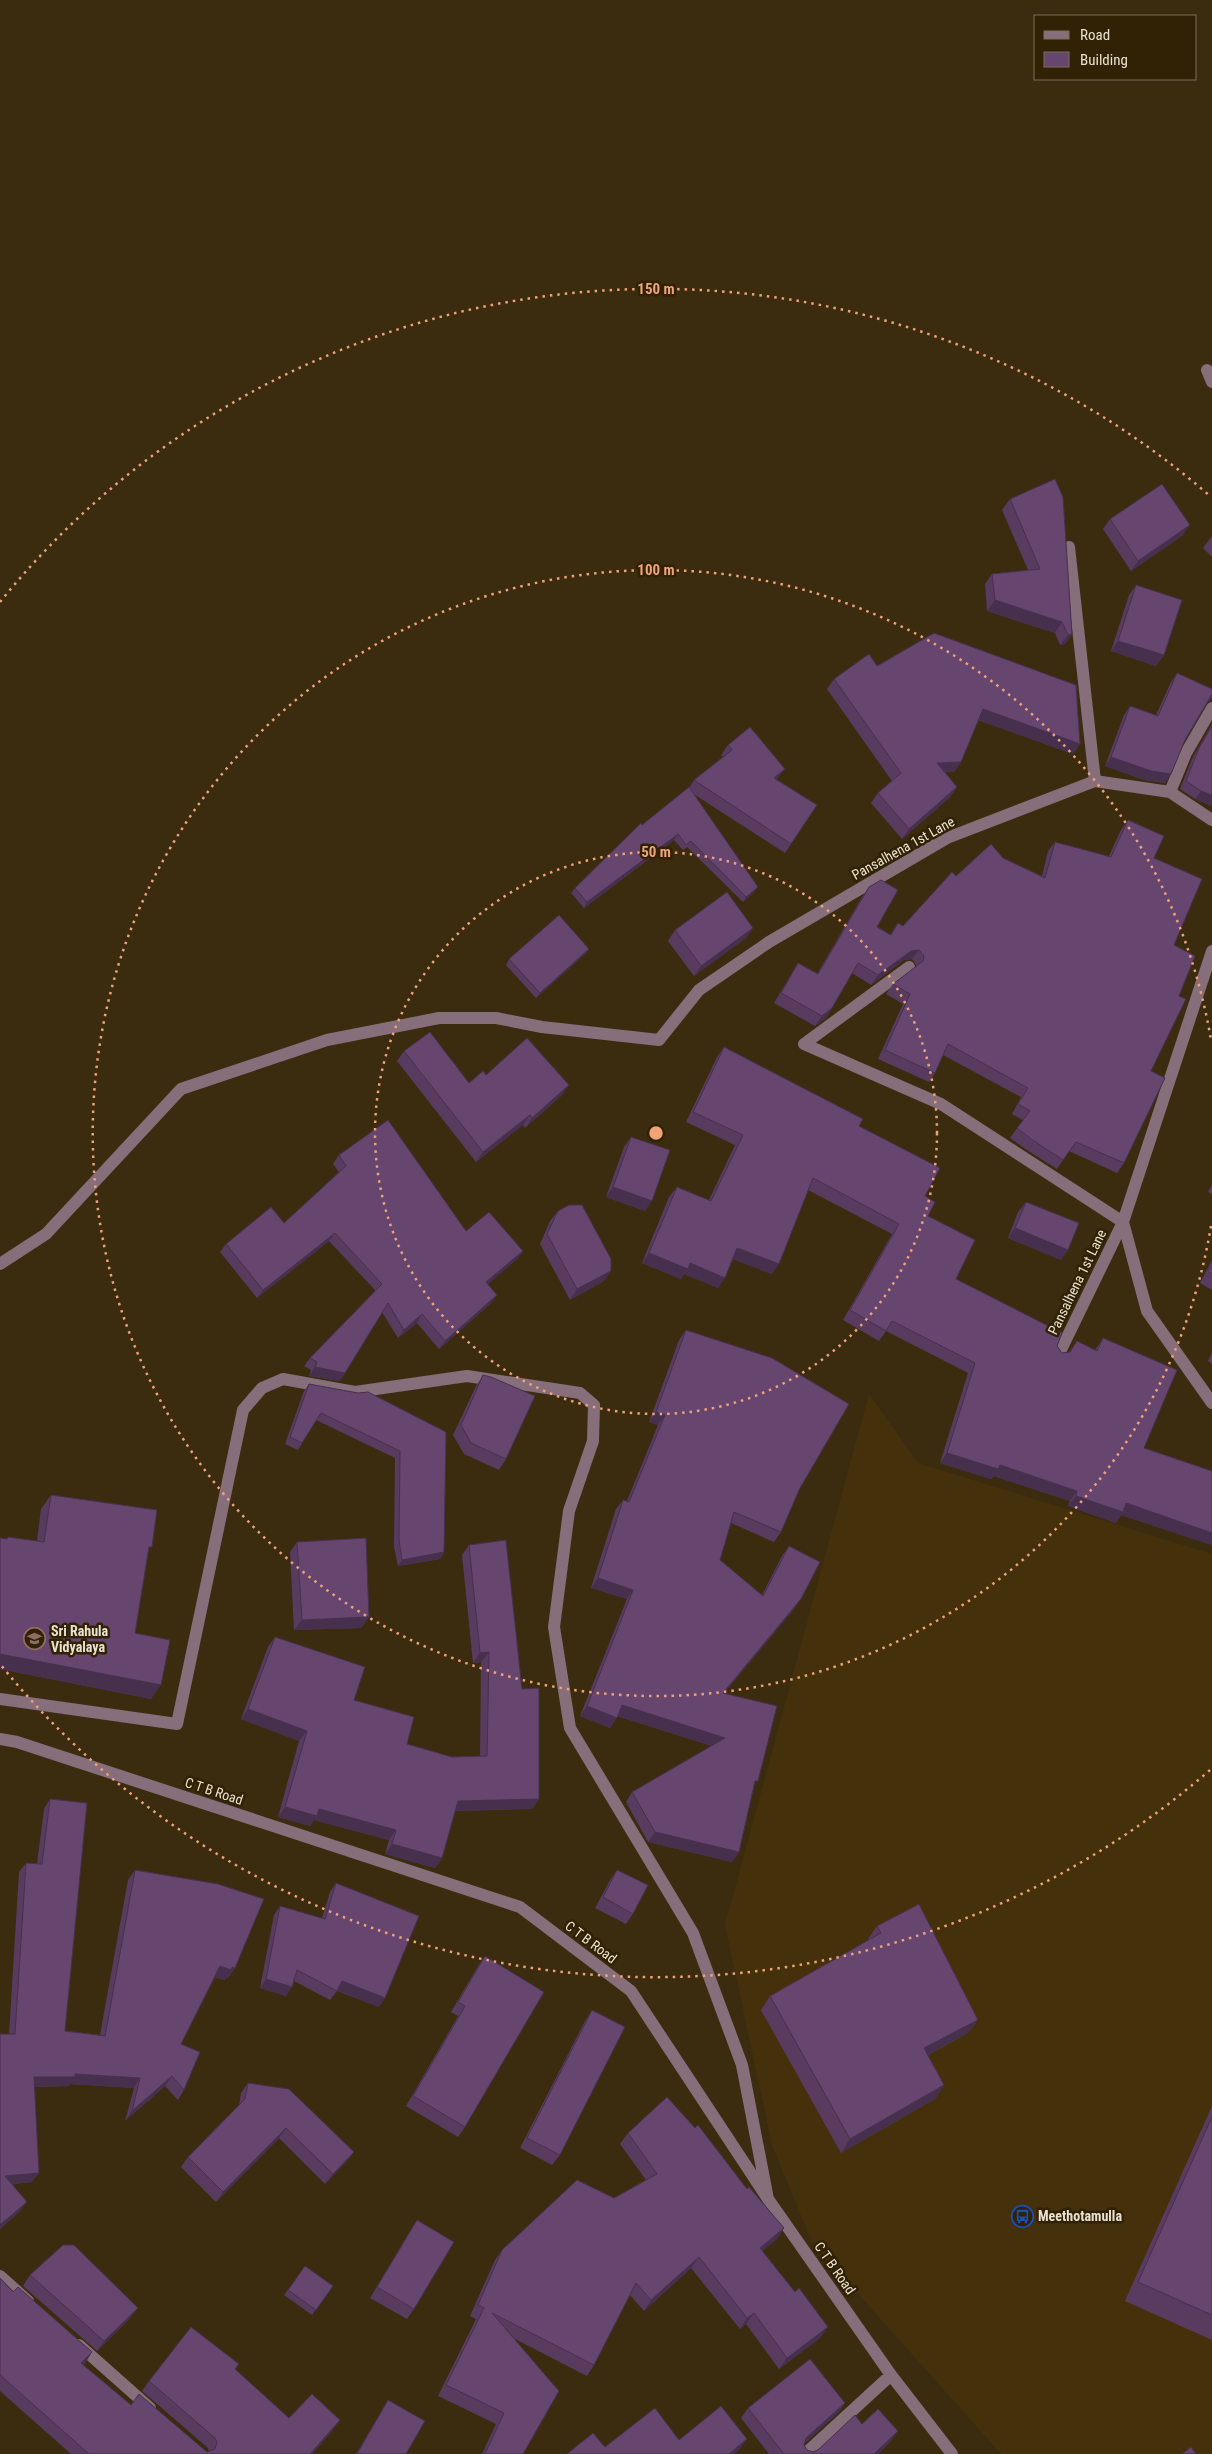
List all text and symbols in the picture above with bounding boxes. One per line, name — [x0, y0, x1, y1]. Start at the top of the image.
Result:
legend — [1034, 15, 1197, 80]
text: Road — [1080, 26, 1110, 44]
text: Building — [1080, 51, 1128, 69]
text: 150 m — [637, 280, 675, 298]
text: 100 m — [637, 561, 675, 579]
street label: Pansalhena 1st Lane — [849, 813, 957, 883]
text: 50 m — [641, 843, 671, 861]
centre of rings — [647, 1124, 665, 1142]
street label: Pansalhena 1st Lane — [1045, 1226, 1110, 1337]
place label: Sri Rahula Vidyalaya — [51, 1623, 109, 1655]
school or university icon: Sri Rahula Vidyalaya — [23, 1627, 47, 1651]
street label: C T B Road — [183, 1774, 245, 1808]
street label: C T B Road — [562, 1918, 620, 1966]
bus stop icon: Meethotamulla — [1010, 2204, 1034, 2228]
place label: Meethotamulla — [1038, 2208, 1122, 2224]
street label: C T B Road — [811, 2239, 859, 2297]

